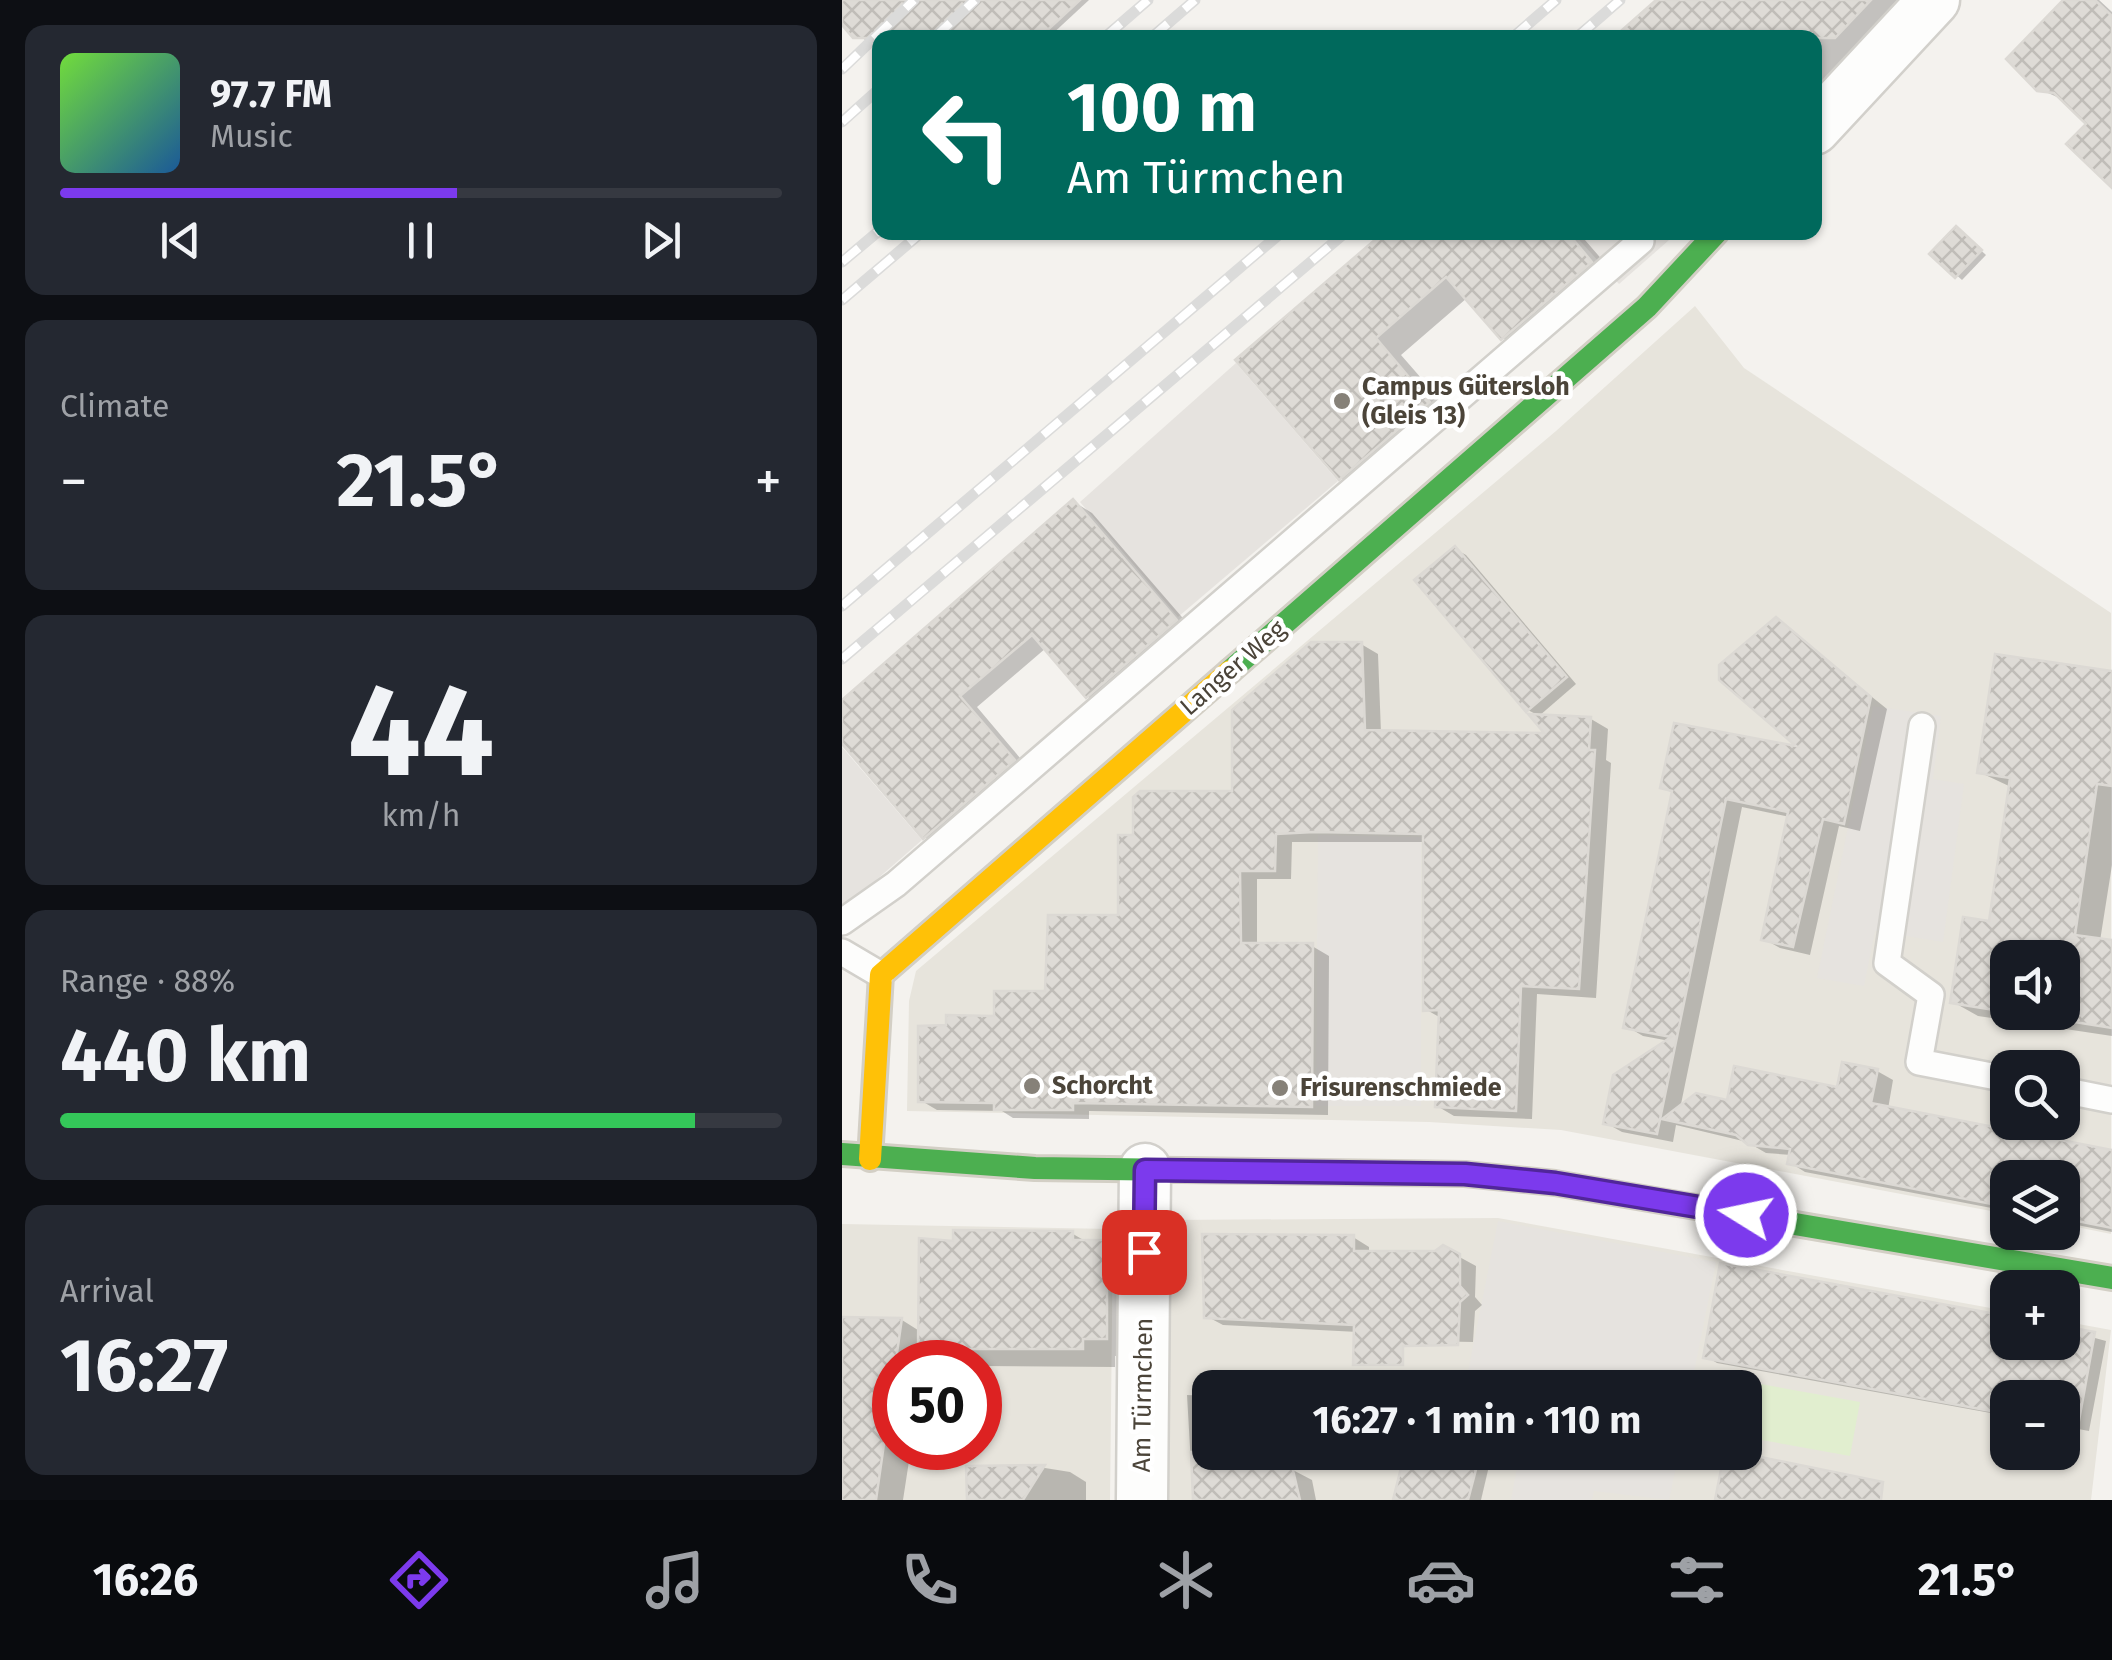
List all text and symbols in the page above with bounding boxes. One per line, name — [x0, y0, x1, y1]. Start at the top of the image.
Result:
text: 100 m — [1067, 66, 1257, 150]
icon: left — [902, 70, 1032, 200]
text: 97.7 FM — [210, 71, 332, 117]
text: Music — [210, 117, 293, 155]
text: Am Türmchen — [1067, 151, 1346, 205]
icon: previous — [153, 213, 208, 268]
icon: pause — [393, 213, 448, 268]
icon: next — [634, 213, 689, 268]
place label: Campus Gütersloh (Gleis 13) — [1362, 372, 1570, 431]
text: Climate — [60, 387, 169, 425]
marker: Campus Gütersloh (Gleis 13) — [1331, 390, 1353, 412]
text: 21.5° — [336, 436, 506, 526]
text: − — [60, 449, 88, 515]
text: + — [755, 449, 782, 515]
street label: Langer Weg — [1174, 614, 1292, 722]
text: 44 — [348, 653, 494, 809]
text: km/h — [381, 796, 461, 834]
map controls — [1990, 940, 2080, 1470]
button: sound — [1990, 940, 2080, 1030]
text: Range · 88% — [60, 962, 235, 1000]
text: 440 km — [60, 1011, 311, 1101]
button: search — [1990, 1050, 2080, 1140]
place label: Schorcht — [1052, 1071, 1153, 1101]
place label: Frisurenschmiede — [1300, 1073, 1502, 1103]
marker: Schorcht — [1021, 1075, 1043, 1097]
marker: Frisurenschmiede — [1269, 1077, 1291, 1099]
button: layers — [1990, 1160, 2080, 1250]
position arrow — [1694, 1163, 1798, 1267]
pin — [1102, 1210, 1187, 1295]
icon: arrive — [1117, 1225, 1172, 1280]
button: + — [1990, 1270, 2080, 1360]
text: Arrival — [60, 1272, 154, 1310]
street label: Am Türmchen — [1127, 1317, 1159, 1473]
text: 16:27 — [60, 1321, 228, 1411]
speed limit sign: 50 — [872, 1340, 1002, 1470]
button: − — [1990, 1380, 2080, 1470]
text: 16:27 · 1 min · 110 m — [1313, 1397, 1641, 1443]
icon: directions — [384, 1545, 454, 1615]
icon: music — [640, 1545, 710, 1615]
icon: phone — [895, 1545, 965, 1615]
icon: climate — [1151, 1545, 1221, 1615]
icon: car — [1406, 1545, 1476, 1615]
icon: filters — [1662, 1545, 1732, 1615]
text: 16:26 — [93, 1553, 199, 1607]
text: 21.5° — [1918, 1553, 2019, 1607]

